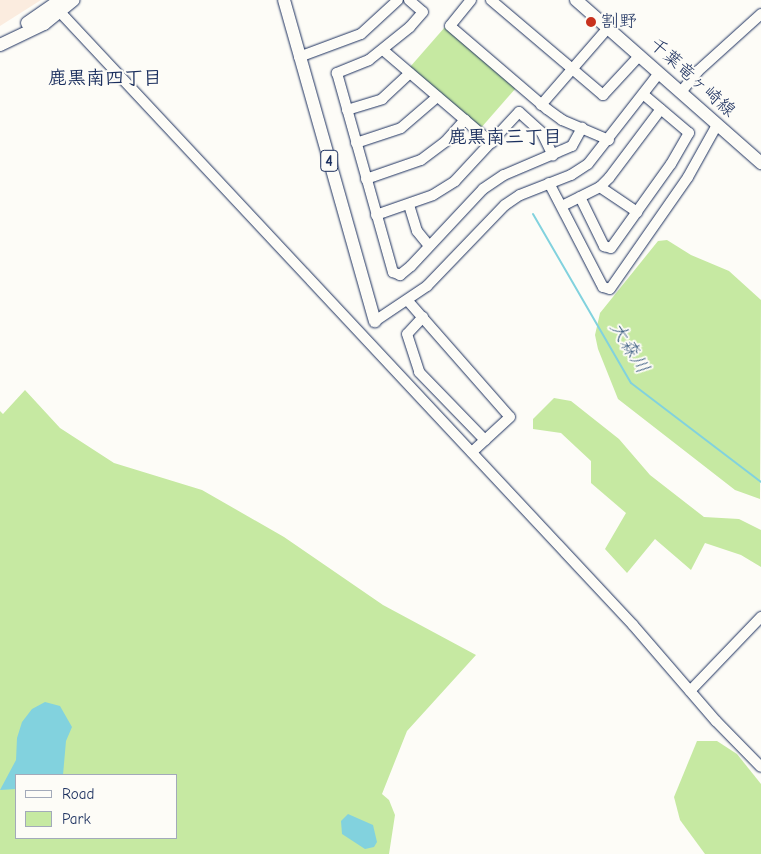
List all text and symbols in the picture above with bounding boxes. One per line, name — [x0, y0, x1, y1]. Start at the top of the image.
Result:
place label: 割野 — [601, 11, 637, 33]
marker: 割野 — [585, 16, 597, 28]
street label: 千葉竜ヶ崎線 — [645, 34, 739, 122]
district label: 鹿黒南四丁目 — [48, 68, 162, 90]
district label: 鹿黒南三丁目 — [448, 127, 562, 149]
road number: 4 — [319, 148, 339, 175]
water label: 大森川 — [604, 318, 654, 378]
legend — [15, 774, 178, 839]
text: Road — [62, 785, 94, 803]
text: Park — [62, 810, 91, 828]

